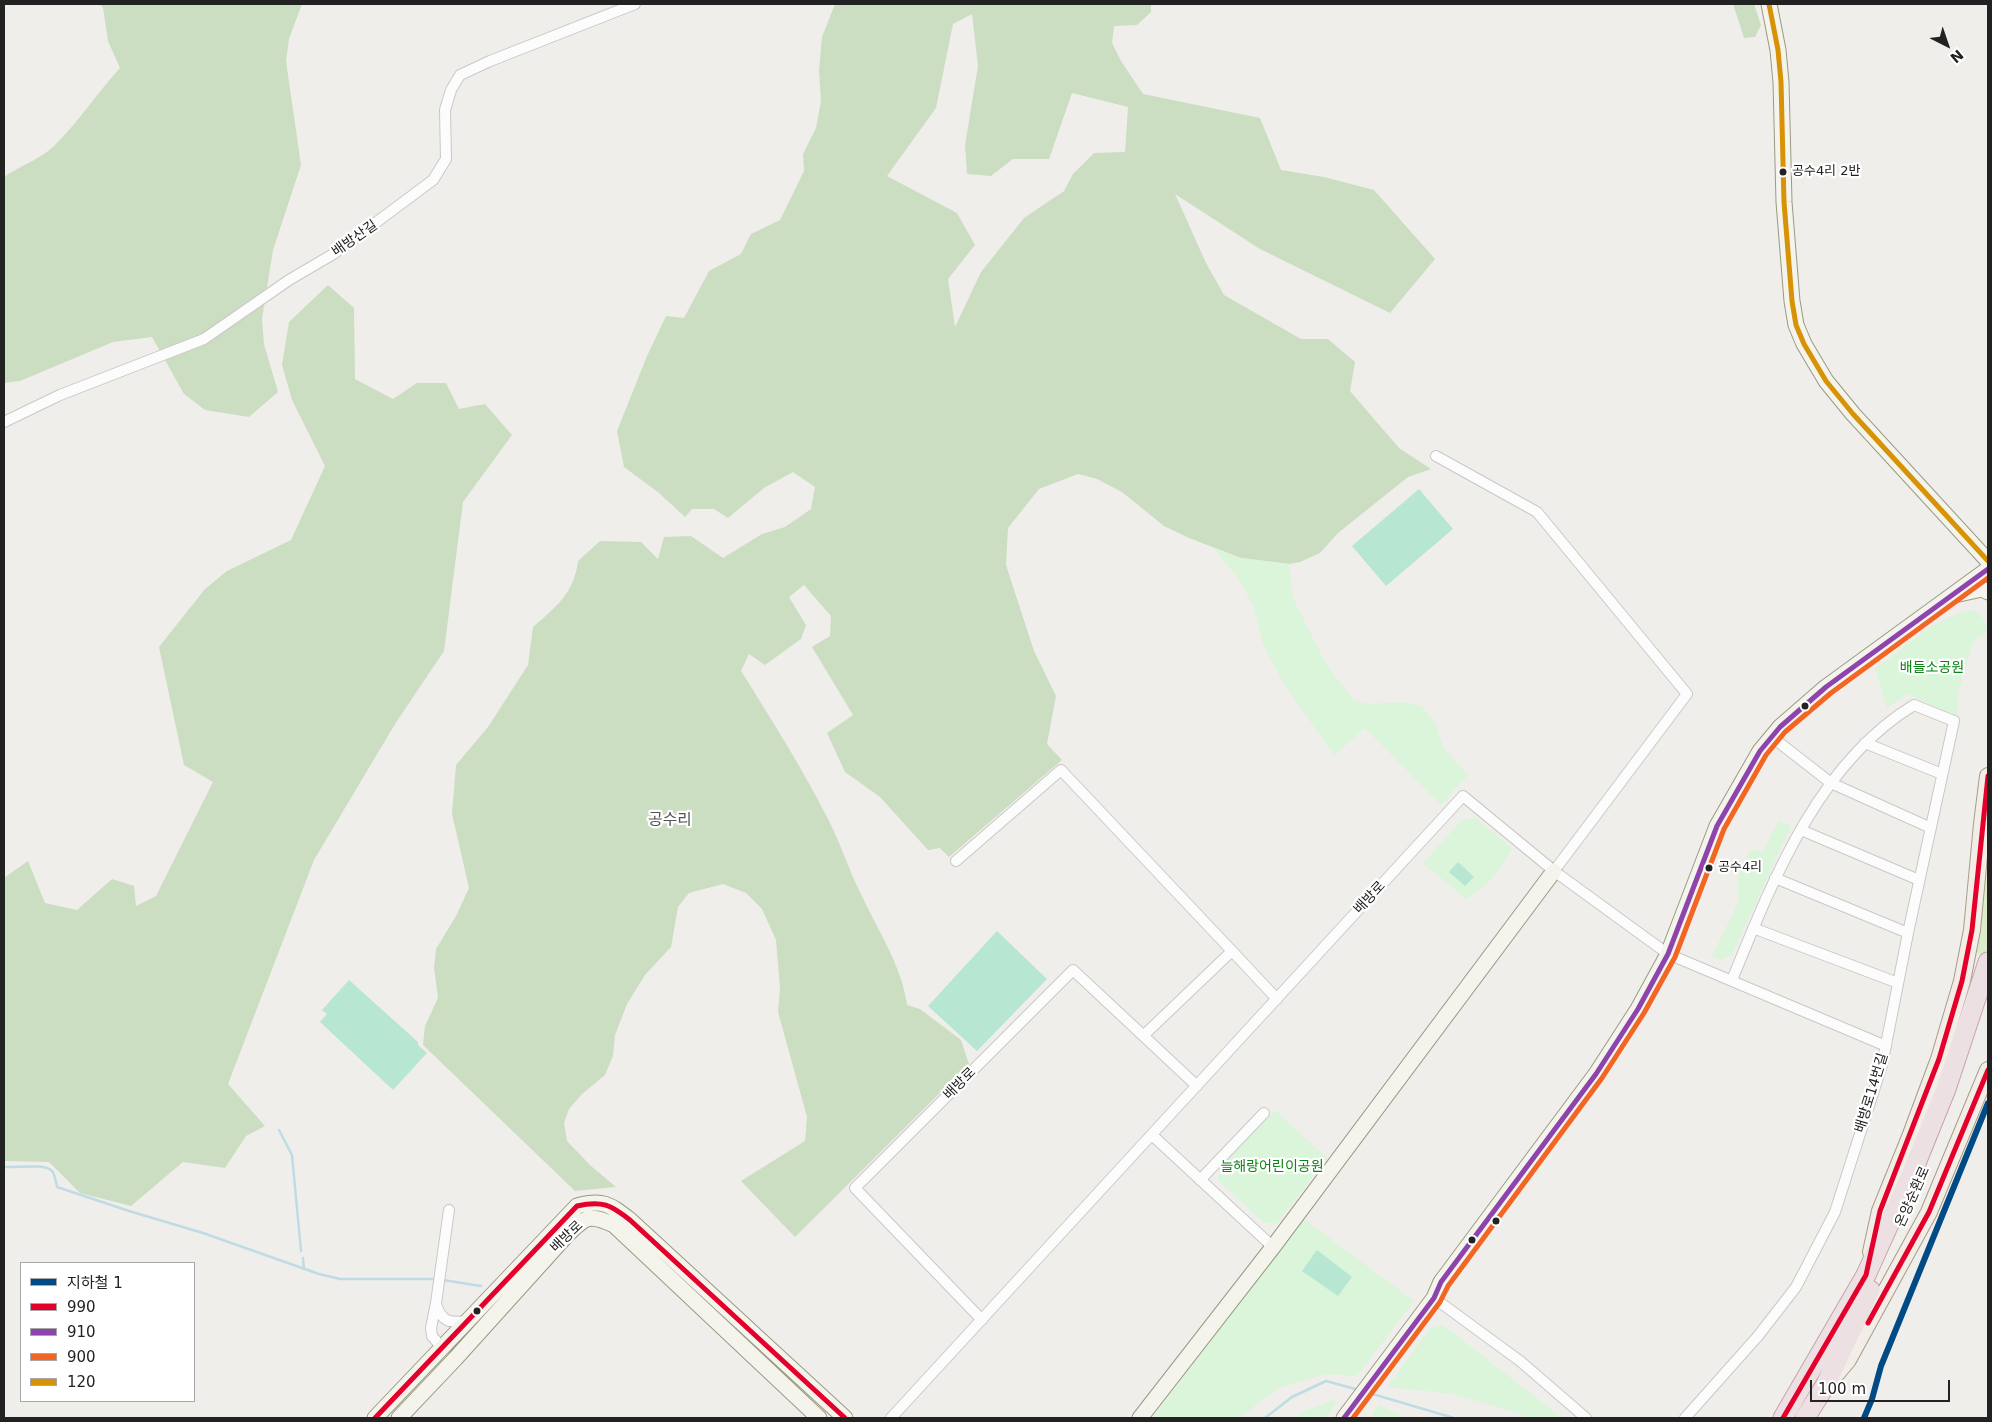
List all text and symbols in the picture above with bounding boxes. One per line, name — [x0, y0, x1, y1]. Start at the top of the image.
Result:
north arrow — [1922, 20, 1972, 70]
text: N — [1947, 46, 1967, 66]
place label: 공수4리 2반 — [1792, 164, 1861, 180]
marker: 공수4리 2반 — [1778, 167, 1788, 177]
street label: 배방산길 — [329, 217, 381, 261]
park label: 배들소공원 — [1900, 660, 1964, 676]
unlabelled marker — [1800, 701, 1810, 711]
district label: 공수리 — [648, 811, 692, 831]
place label: 공수4리 — [1718, 860, 1762, 876]
marker: 공수4리 — [1704, 863, 1714, 873]
street label: 배방로 — [1351, 878, 1389, 918]
street label: 배방로14번길 — [1852, 1051, 1892, 1135]
street label: 배방로 — [940, 1064, 980, 1104]
park label: 늘해랑어린이공원 — [1220, 1159, 1324, 1175]
street label: 온양순환로 — [1892, 1164, 1934, 1230]
unlabelled marker — [1491, 1216, 1501, 1226]
street label: 배방로 — [547, 1218, 587, 1256]
unlabelled marker — [1467, 1235, 1477, 1245]
legend — [20, 1262, 195, 1402]
text: 지하철 1 — [67, 1274, 123, 1292]
text: 990 — [67, 1298, 96, 1316]
unlabelled marker — [472, 1306, 482, 1316]
text: 910 — [67, 1323, 96, 1341]
text: 900 — [67, 1348, 96, 1366]
scale bar — [1812, 1370, 1952, 1402]
text: 120 — [67, 1373, 96, 1391]
text: 100 m — [1818, 1380, 1866, 1398]

